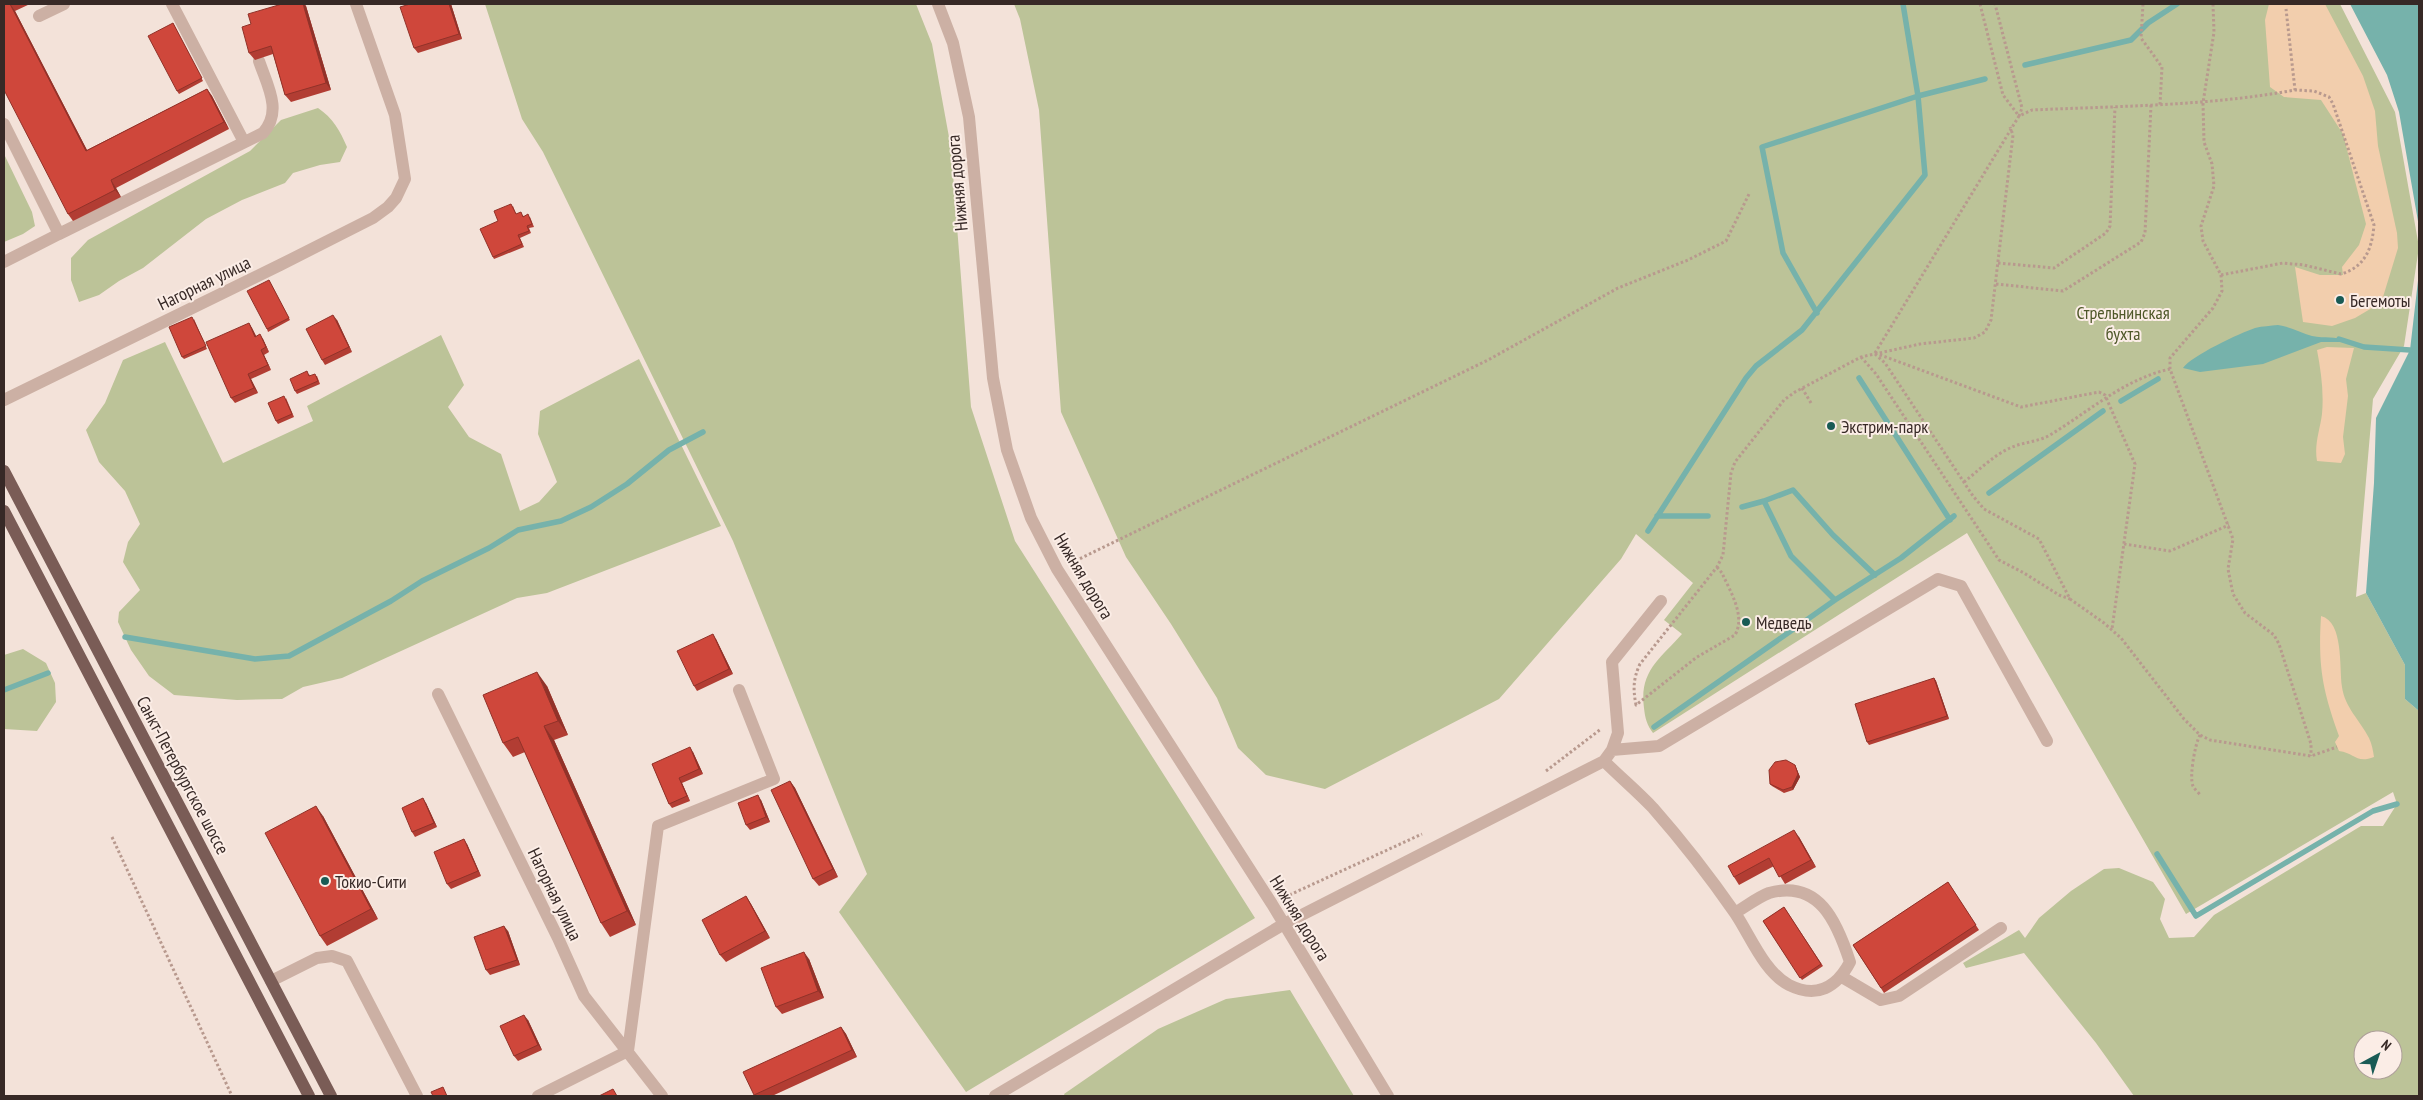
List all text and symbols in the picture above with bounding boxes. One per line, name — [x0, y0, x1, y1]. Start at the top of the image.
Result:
street label: Нижняя дорога — [941, 134, 973, 232]
street label: Нагорная улица — [154, 251, 254, 315]
place label: Бегемоты — [2350, 289, 2410, 312]
marker: Бегемоты — [2334, 294, 2346, 306]
park label: Стрельнинская бухта — [2076, 301, 2170, 345]
place label: Экстрим-парк — [1841, 415, 1928, 438]
marker: Экстрим-парк — [1825, 420, 1837, 432]
street label: Нижняя дорога — [1049, 529, 1119, 623]
place label: Медведь — [1756, 611, 1812, 634]
marker: Медведь — [1740, 616, 1752, 628]
street label: Санкт-Петербургское шоссе — [132, 692, 234, 858]
street label: Нагорная улица — [523, 844, 587, 944]
place label: Токио-Сити — [335, 870, 407, 893]
street label: Нижняя дорога — [1265, 871, 1335, 965]
marker: Токио-Сити — [319, 875, 331, 887]
north arrow — [2353, 1030, 2403, 1080]
text: N — [2378, 1036, 2395, 1054]

